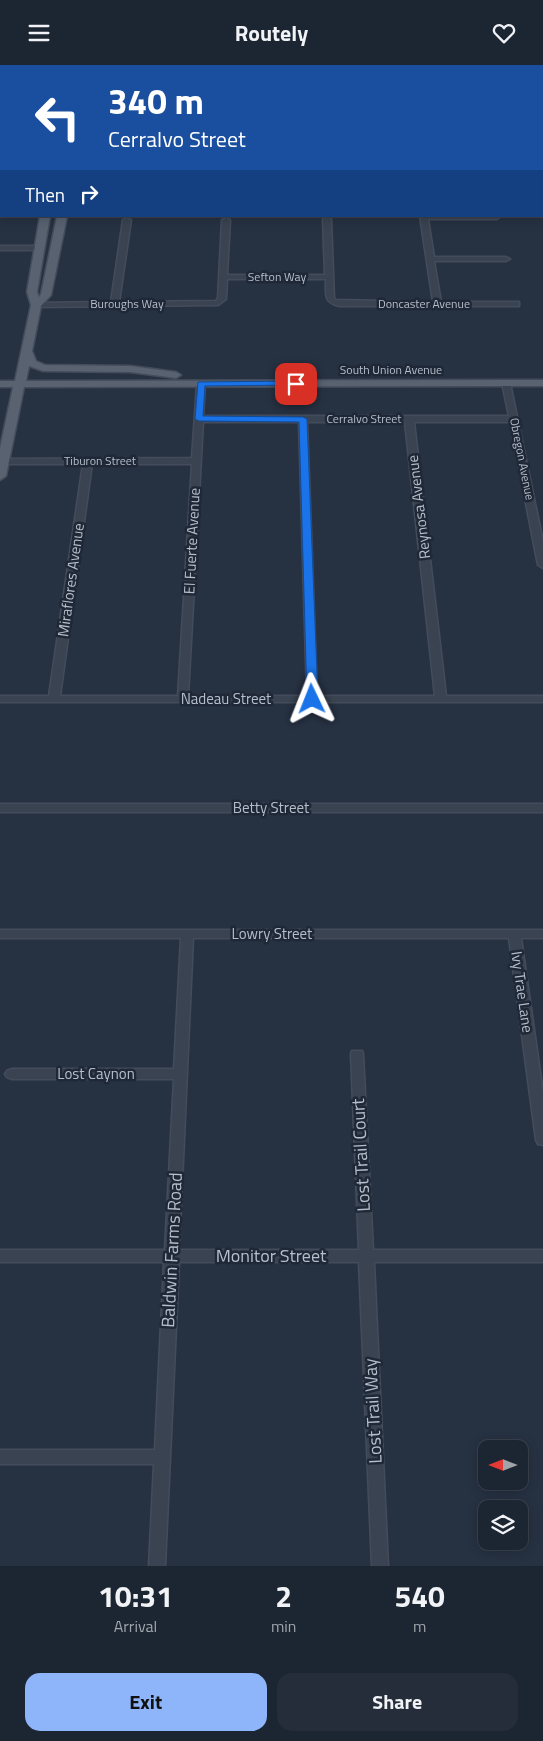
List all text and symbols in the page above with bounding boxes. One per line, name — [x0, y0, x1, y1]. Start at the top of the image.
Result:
text: Routely — [235, 16, 308, 50]
icon: menu — [25, 19, 53, 47]
icon: heart — [490, 19, 518, 47]
text: 340 m — [108, 74, 204, 128]
icon: left — [25, 85, 90, 150]
text: Cerralvo Street — [108, 122, 246, 156]
text: Then — [25, 180, 65, 209]
icon: right — [75, 180, 103, 208]
street label: Sefton Way — [248, 267, 306, 286]
street label: Buroughs Way — [90, 294, 164, 313]
street label: Doncaster Avenue — [378, 294, 470, 313]
street label: South Union Avenue — [340, 360, 442, 379]
pin — [275, 363, 317, 405]
icon: arrive — [282, 370, 310, 398]
street label: Cerralvo Street — [326, 409, 402, 428]
street label: Obregon Avenue — [505, 416, 540, 502]
street label: Tiburon Street — [64, 451, 137, 470]
street label: Reynosa Avenue — [401, 454, 436, 560]
street label: El Fuerte Avenue — [177, 487, 206, 595]
street label: Miraflores Avenue — [51, 522, 90, 638]
position arrow — [285, 672, 337, 724]
street label: Nadeau Street — [181, 687, 272, 710]
street label: Betty Street — [233, 796, 310, 819]
street label: Lowry Street — [232, 922, 313, 945]
street label: Ivy Trae Lane — [505, 950, 540, 1034]
street label: Lost Caynon — [57, 1062, 135, 1085]
street label: Lost Trail Court — [344, 1097, 377, 1212]
street label: Baldwin Farms Road — [154, 1172, 189, 1328]
street label: Monitor Street — [216, 1242, 327, 1269]
street label: Lost Trail Way — [356, 1357, 389, 1464]
north arrow — [478, 1440, 528, 1490]
map controls — [478, 1440, 528, 1550]
button: layers — [478, 1500, 528, 1550]
text: 10:31 — [98, 1573, 173, 1619]
text: 2 — [275, 1573, 292, 1619]
text: 540 — [395, 1573, 445, 1619]
text: Arrival — [114, 1614, 157, 1638]
text: min — [271, 1614, 296, 1638]
text: m — [413, 1614, 426, 1638]
button: Exit — [25, 1673, 267, 1731]
button: Share — [277, 1673, 518, 1731]

